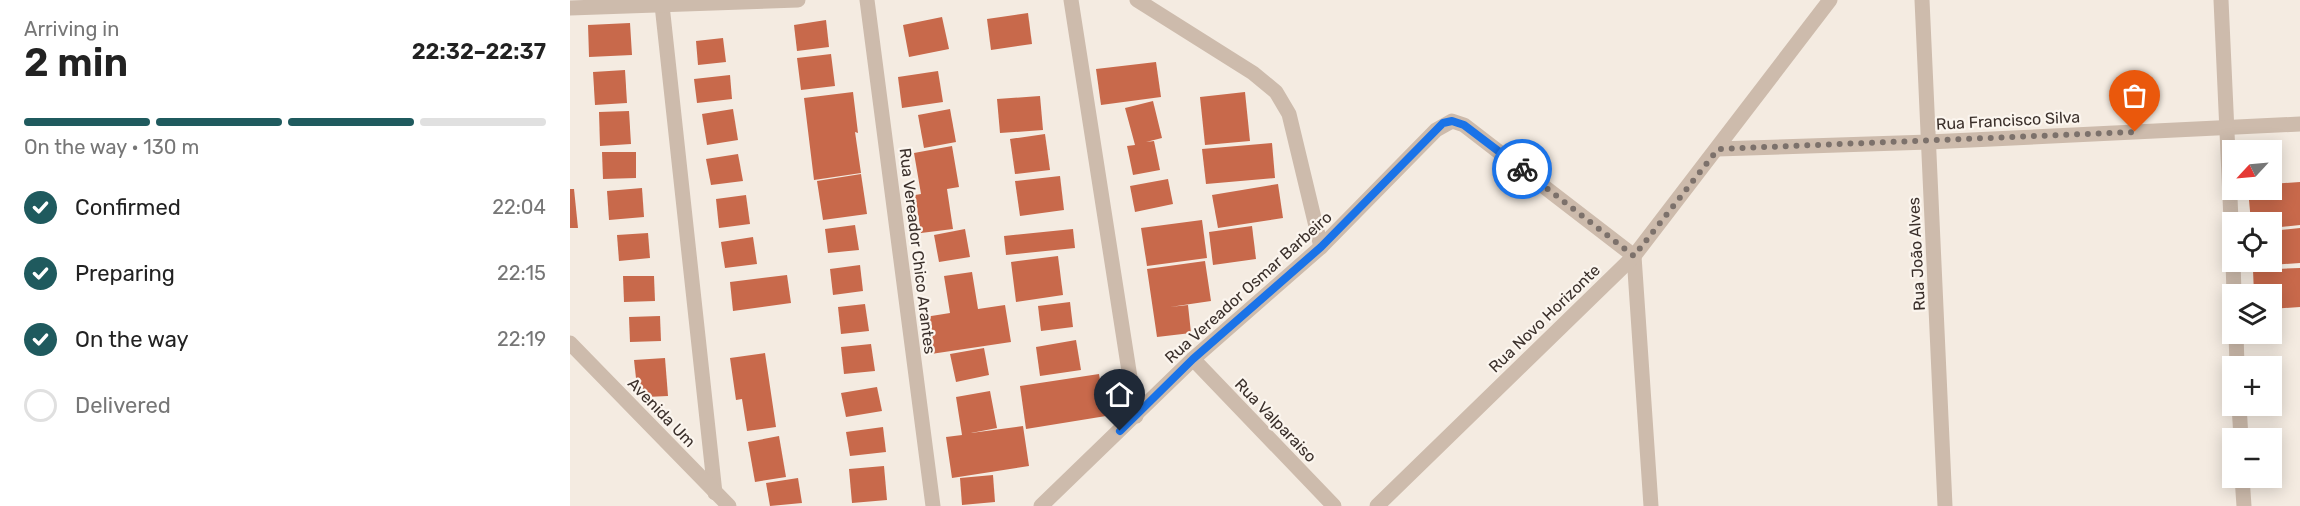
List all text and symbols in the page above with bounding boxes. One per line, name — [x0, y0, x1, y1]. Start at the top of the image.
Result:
text: Arriving in — [24, 17, 119, 41]
text: 22:32–22:37 — [412, 38, 546, 65]
text: 2 min — [24, 40, 128, 86]
pin — [2109, 70, 2160, 132]
icon: bag — [2118, 79, 2151, 112]
street label: Rua Francisco Silva — [1935, 107, 2081, 134]
text: On the way · 130 m — [24, 135, 199, 159]
courier — [1492, 139, 1552, 199]
north arrow — [2222, 140, 2282, 200]
map controls — [2222, 140, 2282, 488]
street label: Rua Vereador Chico Arantes — [895, 147, 940, 355]
icon: bike — [1506, 153, 1539, 186]
icon: check — [24, 191, 57, 224]
text: Confirmed — [75, 194, 181, 221]
text: 22:04 — [492, 195, 546, 219]
street label: Rua João Alves — [1904, 197, 1929, 311]
street label: Rua Vereador Osmar Barbeiro — [1161, 207, 1336, 367]
button: locate — [2222, 212, 2282, 272]
icon: check — [24, 257, 57, 290]
text: Preparing — [75, 260, 175, 287]
street label: Rua Novo Horizonte — [1485, 260, 1604, 376]
text: 22:15 — [497, 261, 546, 285]
button: layers — [2222, 284, 2282, 344]
icon: check — [24, 323, 57, 356]
text: On the way — [75, 326, 189, 353]
text: 22:19 — [497, 327, 546, 351]
button: + — [2222, 356, 2282, 416]
pin — [1094, 369, 1145, 431]
street label: Avenida Um — [624, 374, 699, 451]
street label: Rua Valparaiso — [1231, 375, 1320, 466]
icon: home — [1103, 378, 1136, 411]
text: Delivered — [75, 392, 171, 419]
button: − — [2222, 428, 2282, 488]

